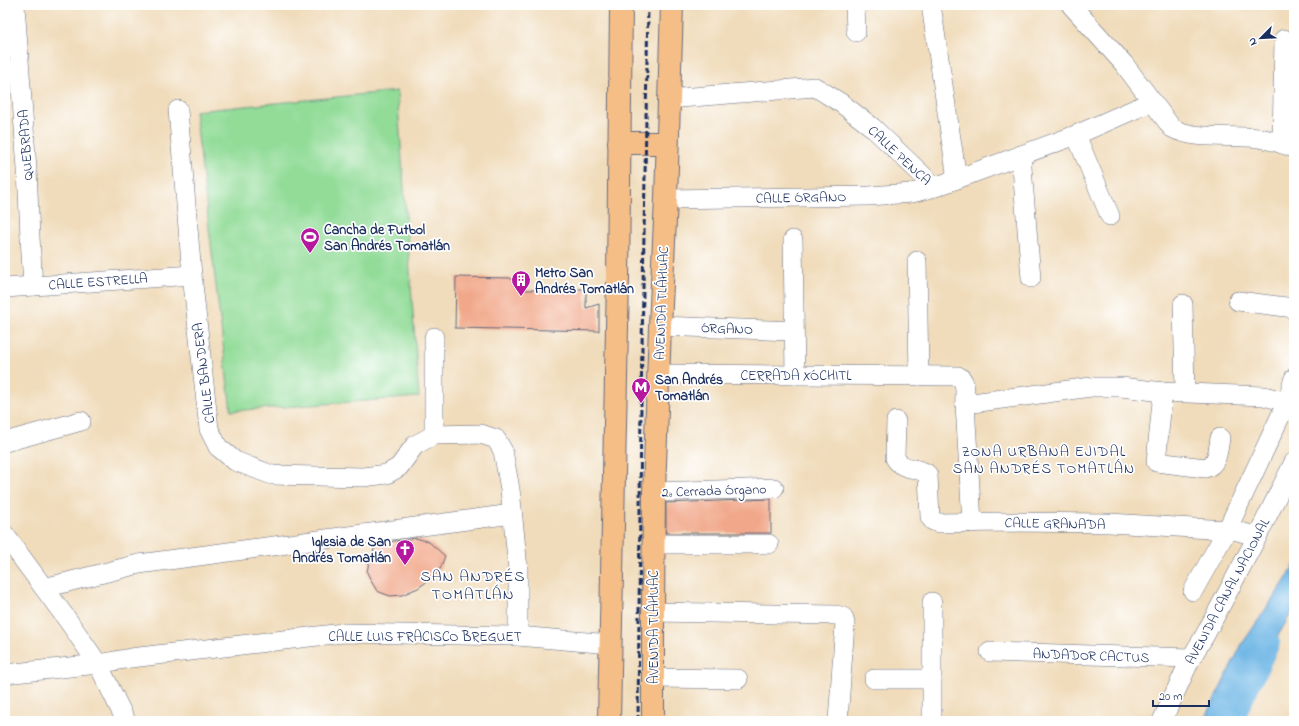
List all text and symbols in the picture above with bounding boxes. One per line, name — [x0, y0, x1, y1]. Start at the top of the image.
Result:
north arrow — [1241, 18, 1281, 58]
text: N — [1244, 35, 1262, 48]
street label: QUEBRADA — [14, 109, 39, 181]
street label: CALLE PENCA — [862, 121, 935, 191]
street label: CALLE ÓRGANO — [755, 187, 847, 210]
place label: Cancha de Futbol San Andrés Tomatlán — [324, 220, 450, 257]
sports icon: Cancha de Futbol San Andrés Tomatlán — [299, 226, 321, 254]
street label: AVENIDA TLÁHUAC — [649, 245, 675, 360]
place label: Metro San Andrés Tomatlán — [535, 263, 634, 300]
street label: CALLE ESTRELLA — [48, 269, 148, 296]
building icon: Metro San Andrés Tomatlán — [510, 269, 532, 297]
street label: ÓRGANO — [700, 318, 753, 341]
street label: CALLE BANDERA — [188, 321, 221, 424]
street label: CERRADA XÓCHITL — [740, 366, 852, 387]
place label: San Andrés Tomatlán — [655, 370, 723, 407]
metro station icon: San Andrés Tomatlán — [630, 376, 652, 404]
district label: ZONA URBANA EJIDAL SAN ANDRÉS TOMATLÁN — [953, 441, 1135, 480]
street label: 2ª Cerrada Órgano — [661, 479, 767, 505]
street label: CALLE GRANADA — [1004, 513, 1106, 536]
street label: AVENIDA CANAL NACIONAL — [1181, 514, 1276, 669]
place label: Iglesia de San Andrés Tomatlán — [292, 532, 391, 569]
church icon: Iglesia de San Andrés Tomatlán — [394, 538, 416, 566]
district label: SAN ANDRÉS TOMATLÁN — [420, 565, 526, 607]
street label: AVENIDA TLÁHUAC — [643, 570, 665, 684]
street label: CALLE LUIS FRACISCO BREGUET — [328, 627, 522, 648]
street label: ANDADOR CACTUS — [1032, 644, 1150, 669]
scale bar — [1153, 682, 1209, 708]
text: 20 m — [1159, 688, 1182, 706]

